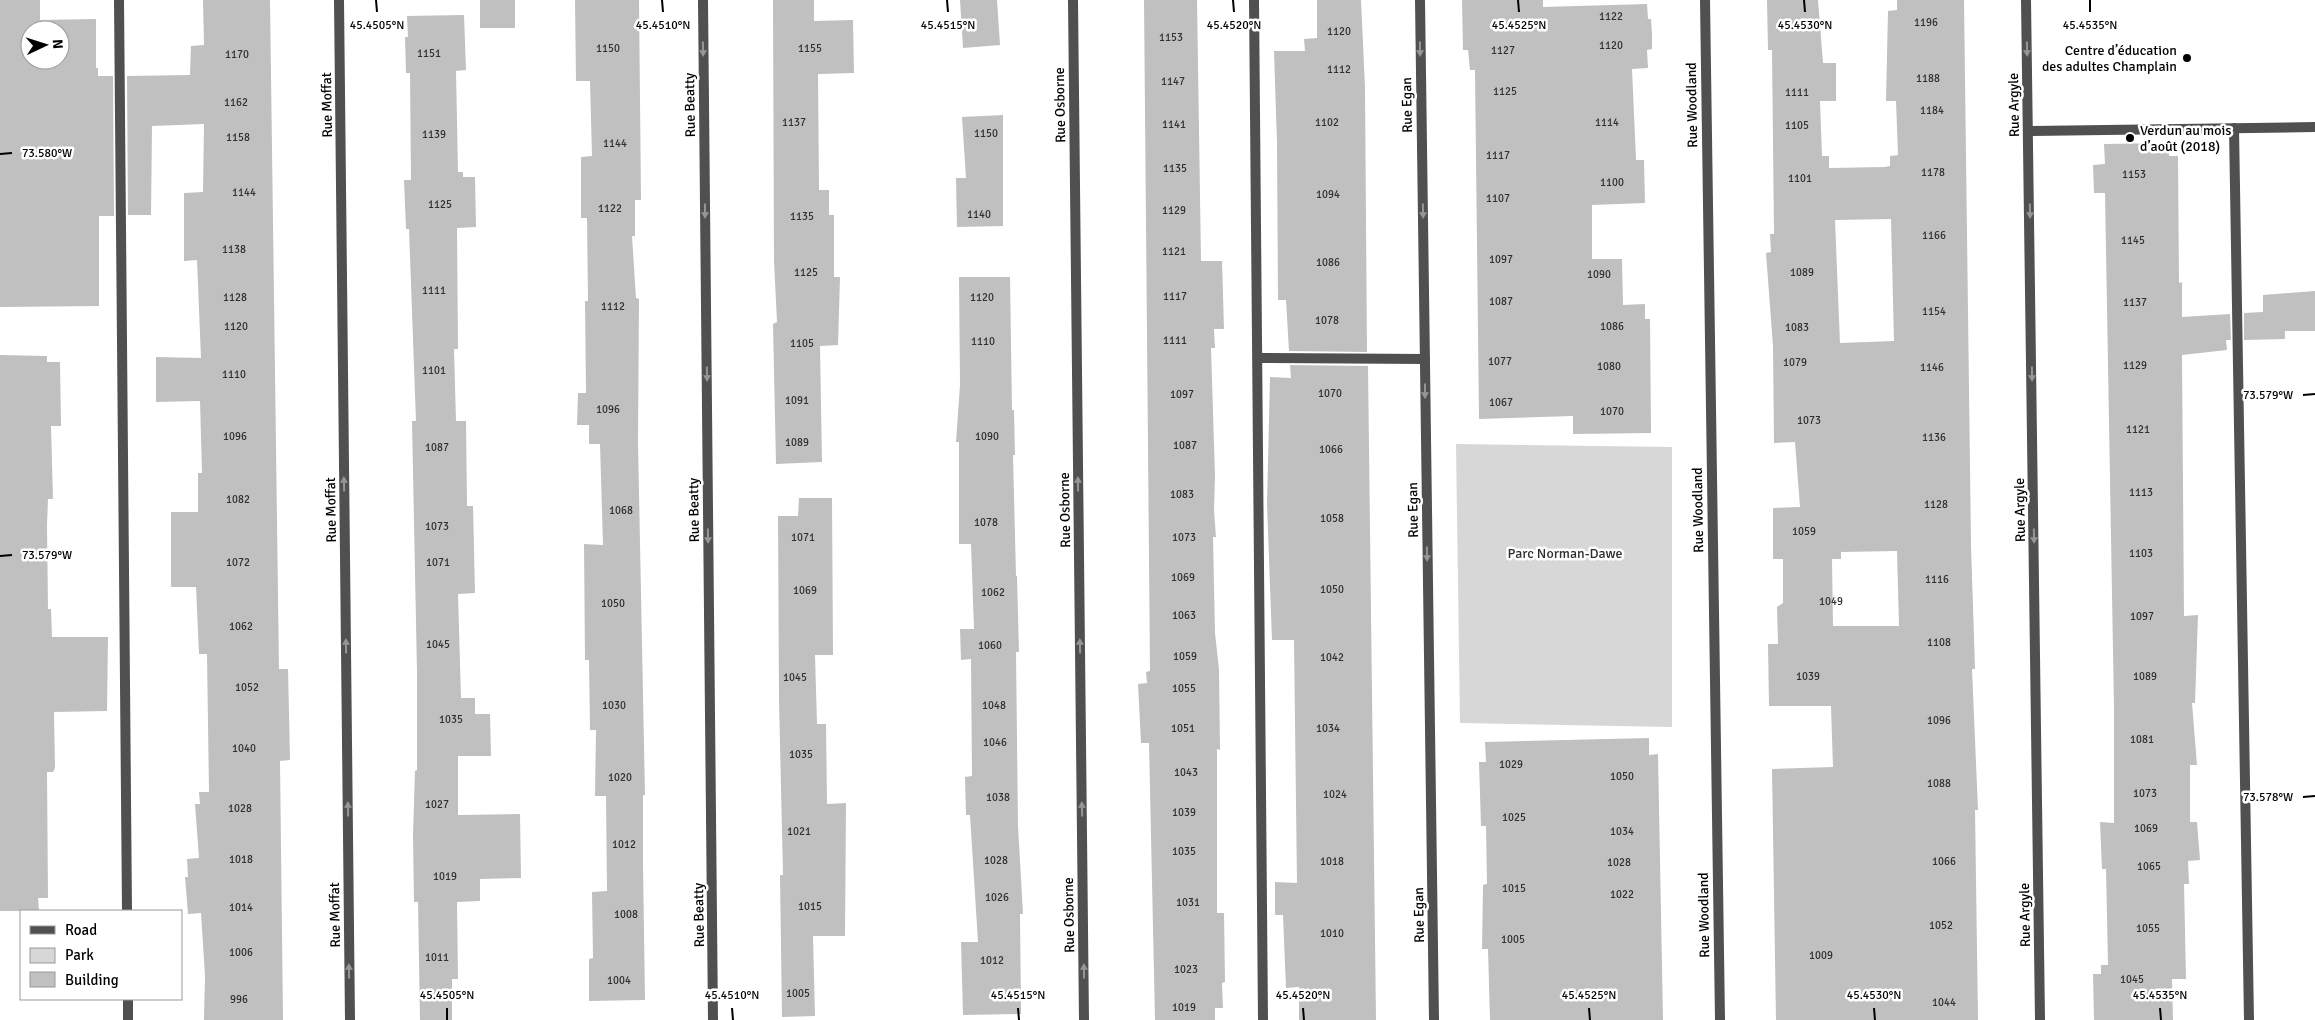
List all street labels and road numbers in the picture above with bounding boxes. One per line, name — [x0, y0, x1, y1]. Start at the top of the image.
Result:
street label: Rue Woodland — [1683, 62, 1701, 148]
street label: Rue Osborne — [1051, 67, 1069, 143]
street label: Rue Moffat — [318, 72, 336, 138]
street label: Rue Beatty — [681, 72, 699, 137]
street label: Rue Argyle — [2005, 73, 2023, 137]
street label: Rue Egan — [1398, 77, 1416, 133]
street label: Rue Woodland — [1689, 467, 1707, 553]
street label: Rue Osborne — [1056, 472, 1074, 548]
street label: Rue Moffat — [322, 477, 340, 543]
street label: Rue Beatty — [685, 477, 703, 542]
street label: Rue Argyle — [2011, 478, 2029, 542]
street label: Rue Egan — [1404, 482, 1422, 538]
street label: Rue Woodland — [1695, 872, 1713, 958]
street label: Rue Osborne — [1060, 877, 1078, 953]
street label: Rue Moffat — [326, 882, 344, 948]
street label: Rue Beatty — [690, 882, 708, 947]
street label: Rue Argyle — [2016, 883, 2034, 947]
street label: Rue Egan — [1410, 887, 1428, 943]

